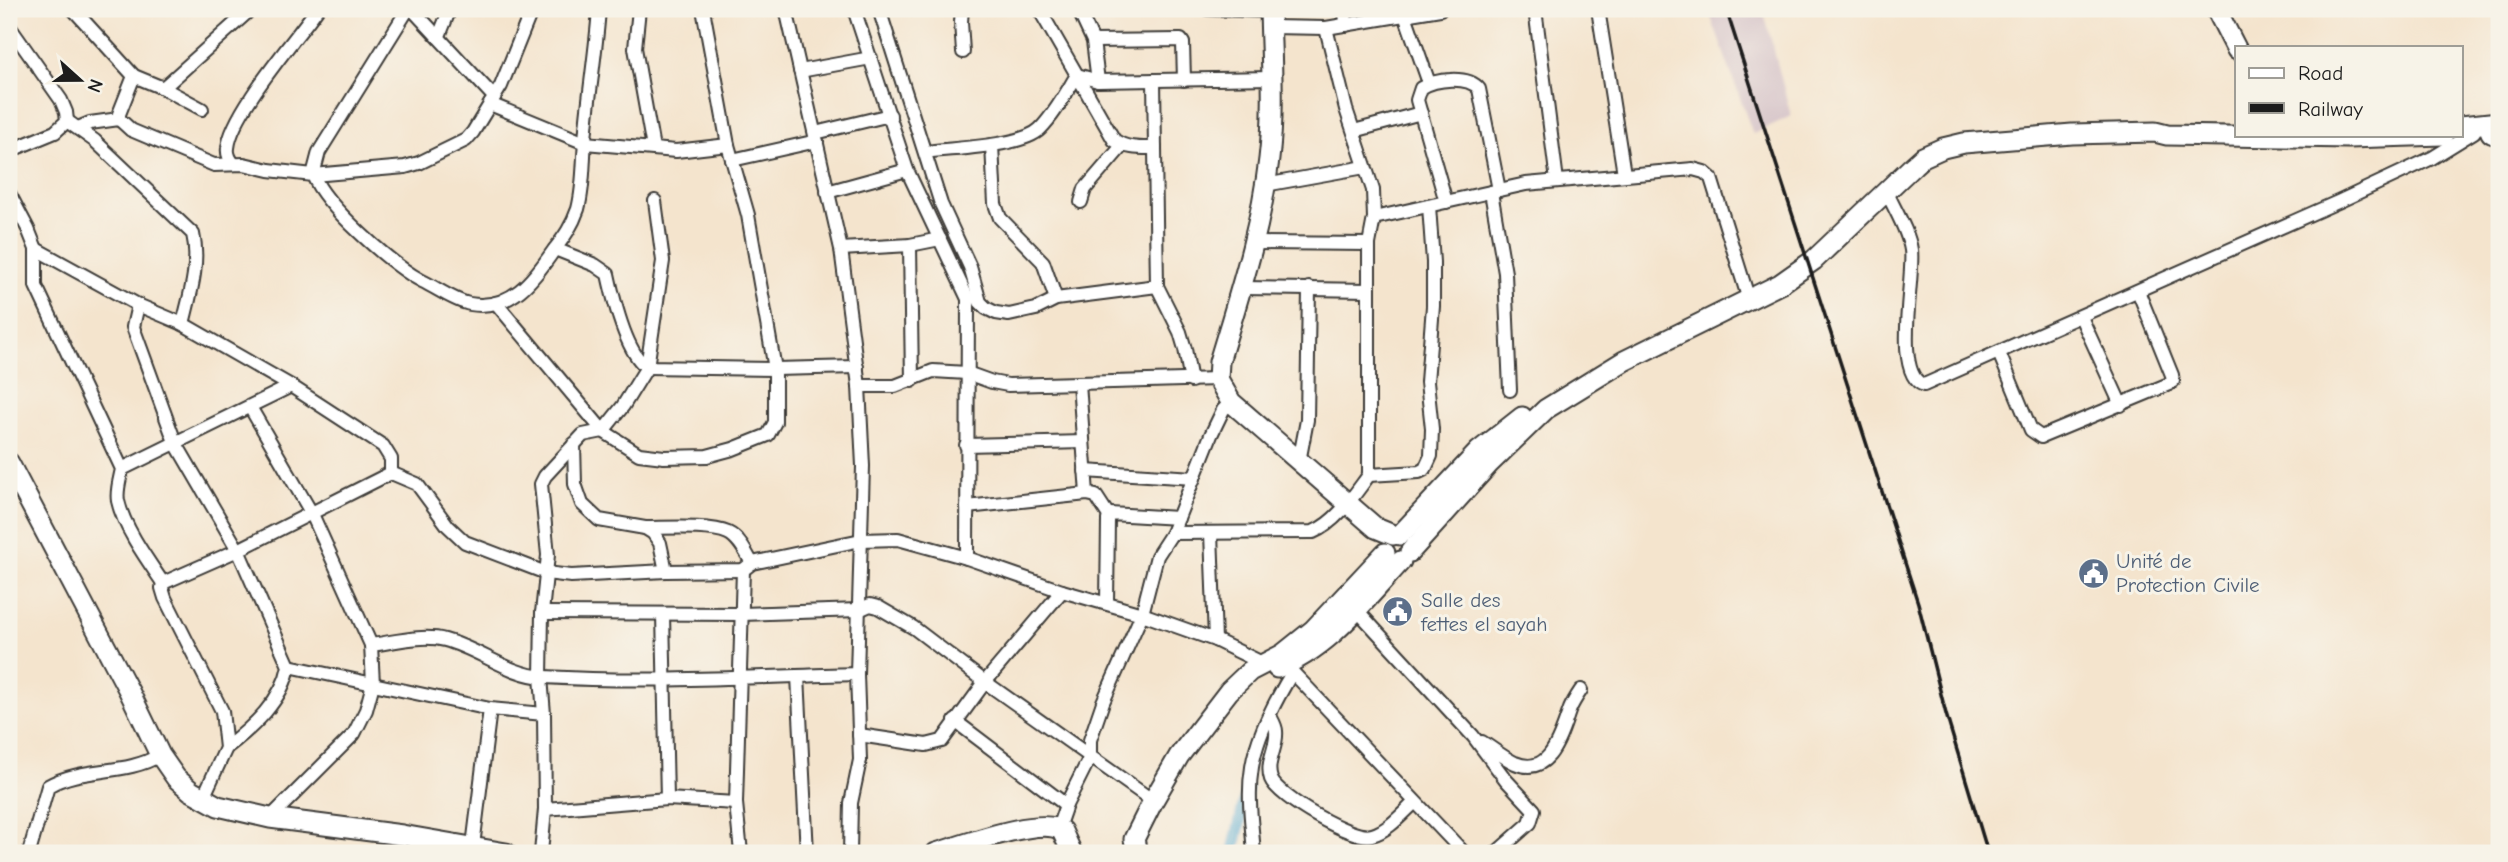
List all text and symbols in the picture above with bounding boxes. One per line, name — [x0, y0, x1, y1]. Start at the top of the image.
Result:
north arrow — [46, 46, 116, 116]
legend — [2235, 46, 2462, 136]
text: Road — [2298, 61, 2343, 85]
text: N — [82, 76, 107, 95]
text: Railway — [2298, 97, 2363, 121]
place label: Unité de Protection Civile — [2116, 549, 2260, 597]
public building icon: Unité de Protection Civile — [2076, 556, 2110, 590]
place label: Salle des fettes el sayah — [1420, 588, 1547, 636]
public building icon: Salle des fettes el sayah — [1381, 595, 1415, 629]

